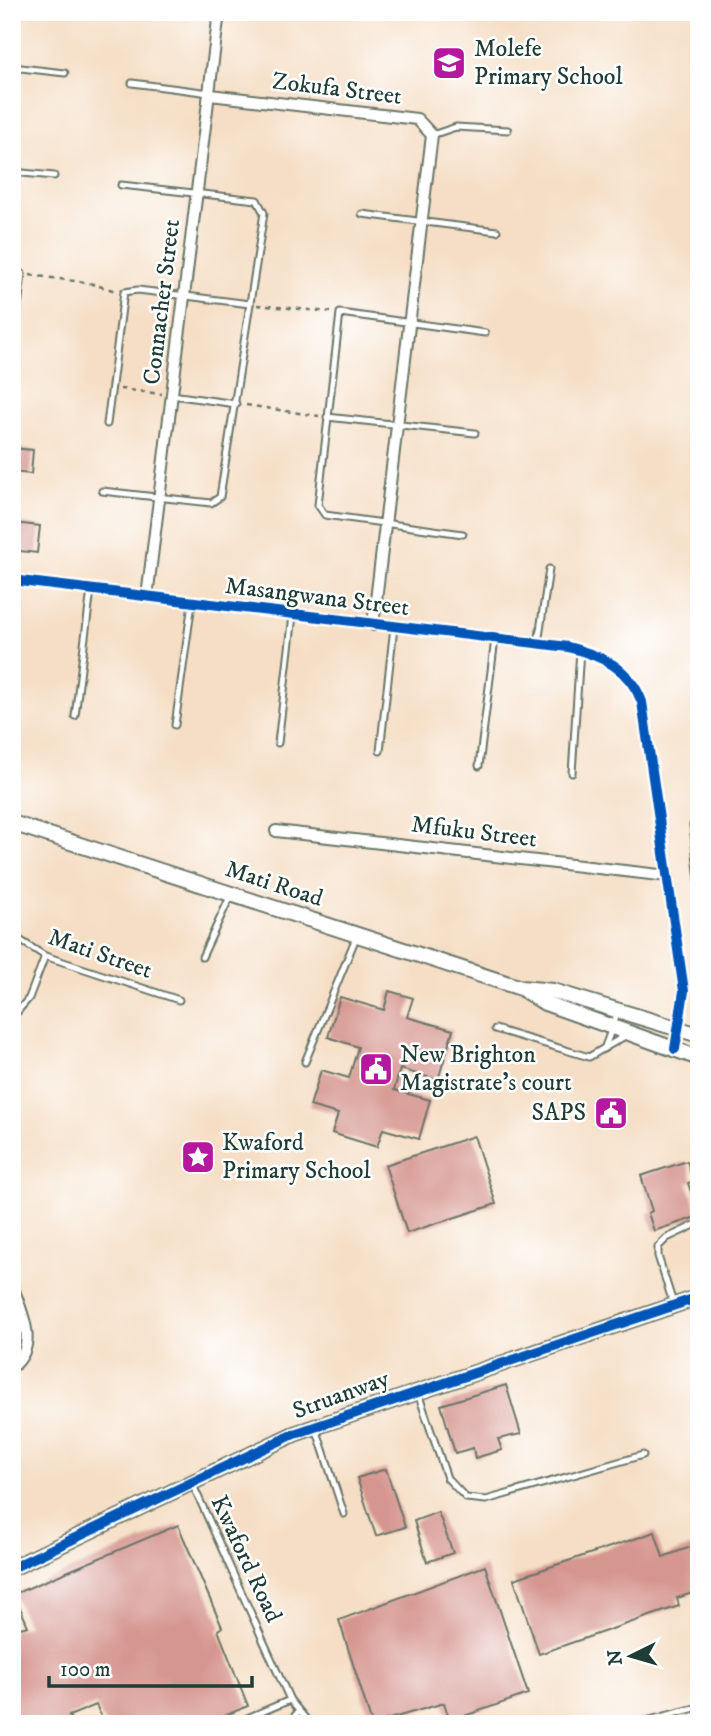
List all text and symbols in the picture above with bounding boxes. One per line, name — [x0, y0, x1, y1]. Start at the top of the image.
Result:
place label: Molefe Primary School — [474, 34, 623, 92]
school or university icon: Molefe Primary School — [430, 44, 468, 82]
street label: Zokufa Street — [271, 66, 404, 112]
street label: Connacher Street — [137, 217, 187, 386]
street label: Masangwana Street — [223, 571, 411, 623]
street label: Mfuku Street — [409, 809, 539, 855]
street label: Mati Road — [221, 854, 327, 914]
street label: Mati Street — [44, 922, 156, 986]
place label: New Brighton Magistrate's court — [400, 1040, 572, 1098]
public building icon: New Brighton Magistrate's court — [357, 1050, 395, 1088]
public building icon: SAPS — [592, 1094, 630, 1132]
place label: SAPS — [532, 1098, 586, 1128]
place label: Kwaford Primary School — [222, 1128, 371, 1186]
place icon: Kwaford Primary School — [179, 1138, 217, 1176]
street label: Struanway — [289, 1364, 394, 1426]
street label: Kwaford Road — [204, 1491, 288, 1627]
north arrow — [596, 1620, 666, 1690]
scale bar — [49, 1645, 252, 1689]
text: N — [603, 1648, 628, 1666]
text: 100 m — [60, 1657, 111, 1683]

